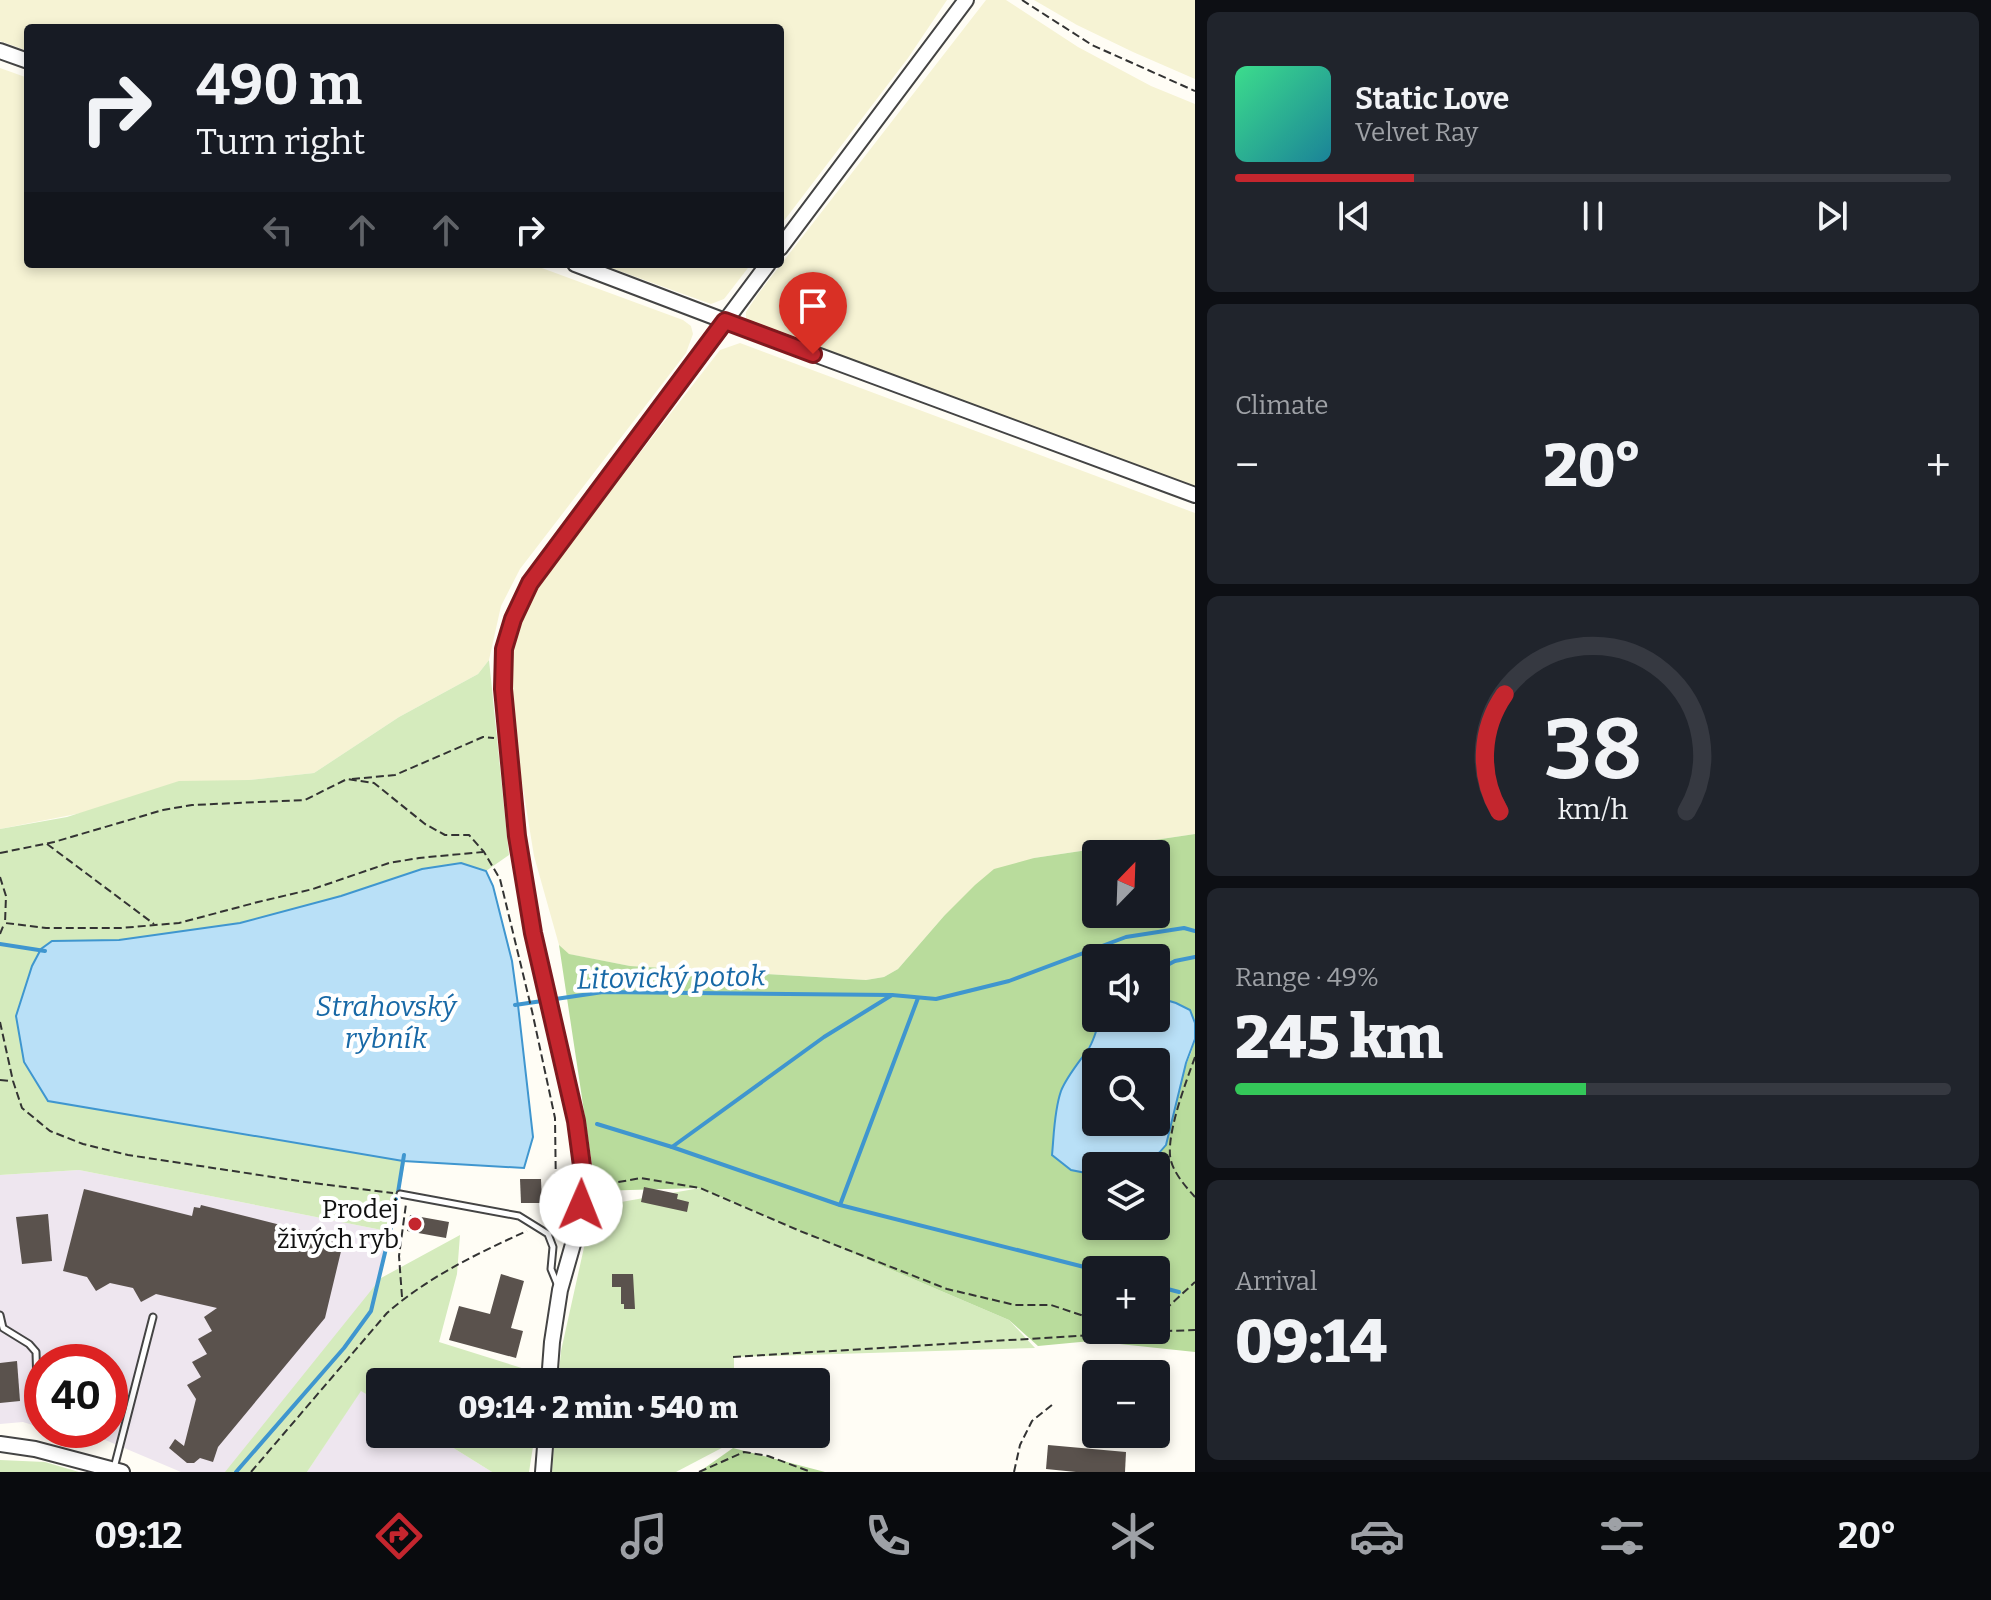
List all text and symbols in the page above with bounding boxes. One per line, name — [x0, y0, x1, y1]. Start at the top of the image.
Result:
text: 490 m — [196, 52, 362, 119]
icon: right — [64, 56, 168, 160]
text: Static Love — [1355, 81, 1509, 117]
text: Velvet Ray — [1355, 117, 1478, 148]
text: Turn right — [196, 120, 365, 164]
icon: previous — [1332, 194, 1376, 238]
icon: pause — [1571, 194, 1615, 238]
icon: next — [1810, 194, 1854, 238]
icon: left — [256, 208, 300, 252]
icon: ahead — [340, 208, 384, 252]
icon: ahead — [424, 208, 468, 252]
icon: right — [508, 208, 552, 252]
pin — [779, 272, 847, 354]
icon: arrive — [791, 284, 835, 328]
text: Climate — [1235, 390, 1329, 421]
text: 20° — [1543, 430, 1642, 502]
text: − — [1235, 439, 1259, 492]
text: + — [1926, 439, 1951, 492]
text: 38 — [1544, 700, 1642, 800]
text: km/h — [1558, 792, 1629, 827]
north arrow — [1082, 840, 1170, 928]
map controls — [1082, 840, 1170, 1448]
button: sound — [1082, 944, 1170, 1032]
water label: Litovický potok — [576, 959, 767, 996]
text: Range · 49% — [1235, 962, 1379, 993]
water label: Strahovský rybník — [316, 990, 458, 1055]
text: 245 km — [1235, 1002, 1443, 1074]
button: search — [1082, 1048, 1170, 1136]
button: layers — [1082, 1152, 1170, 1240]
position arrow — [539, 1163, 623, 1247]
place label: Prodej živých ryb — [277, 1194, 399, 1255]
marker: Prodej živých ryb — [406, 1215, 424, 1233]
button: + — [1082, 1256, 1170, 1344]
text: Arrival — [1235, 1266, 1317, 1297]
text: 09:14 — [1235, 1306, 1387, 1378]
speed limit sign: 40 — [24, 1344, 128, 1448]
button: − — [1082, 1360, 1170, 1448]
text: 09:14 · 2 min · 540 m — [459, 1390, 738, 1426]
icon: directions — [371, 1508, 427, 1564]
icon: music — [616, 1508, 672, 1564]
icon: phone — [860, 1508, 916, 1564]
icon: climate — [1105, 1508, 1161, 1564]
icon: car — [1349, 1508, 1405, 1564]
icon: filters — [1594, 1508, 1650, 1564]
text: 09:12 — [94, 1514, 183, 1558]
text: 20° — [1838, 1514, 1897, 1558]

